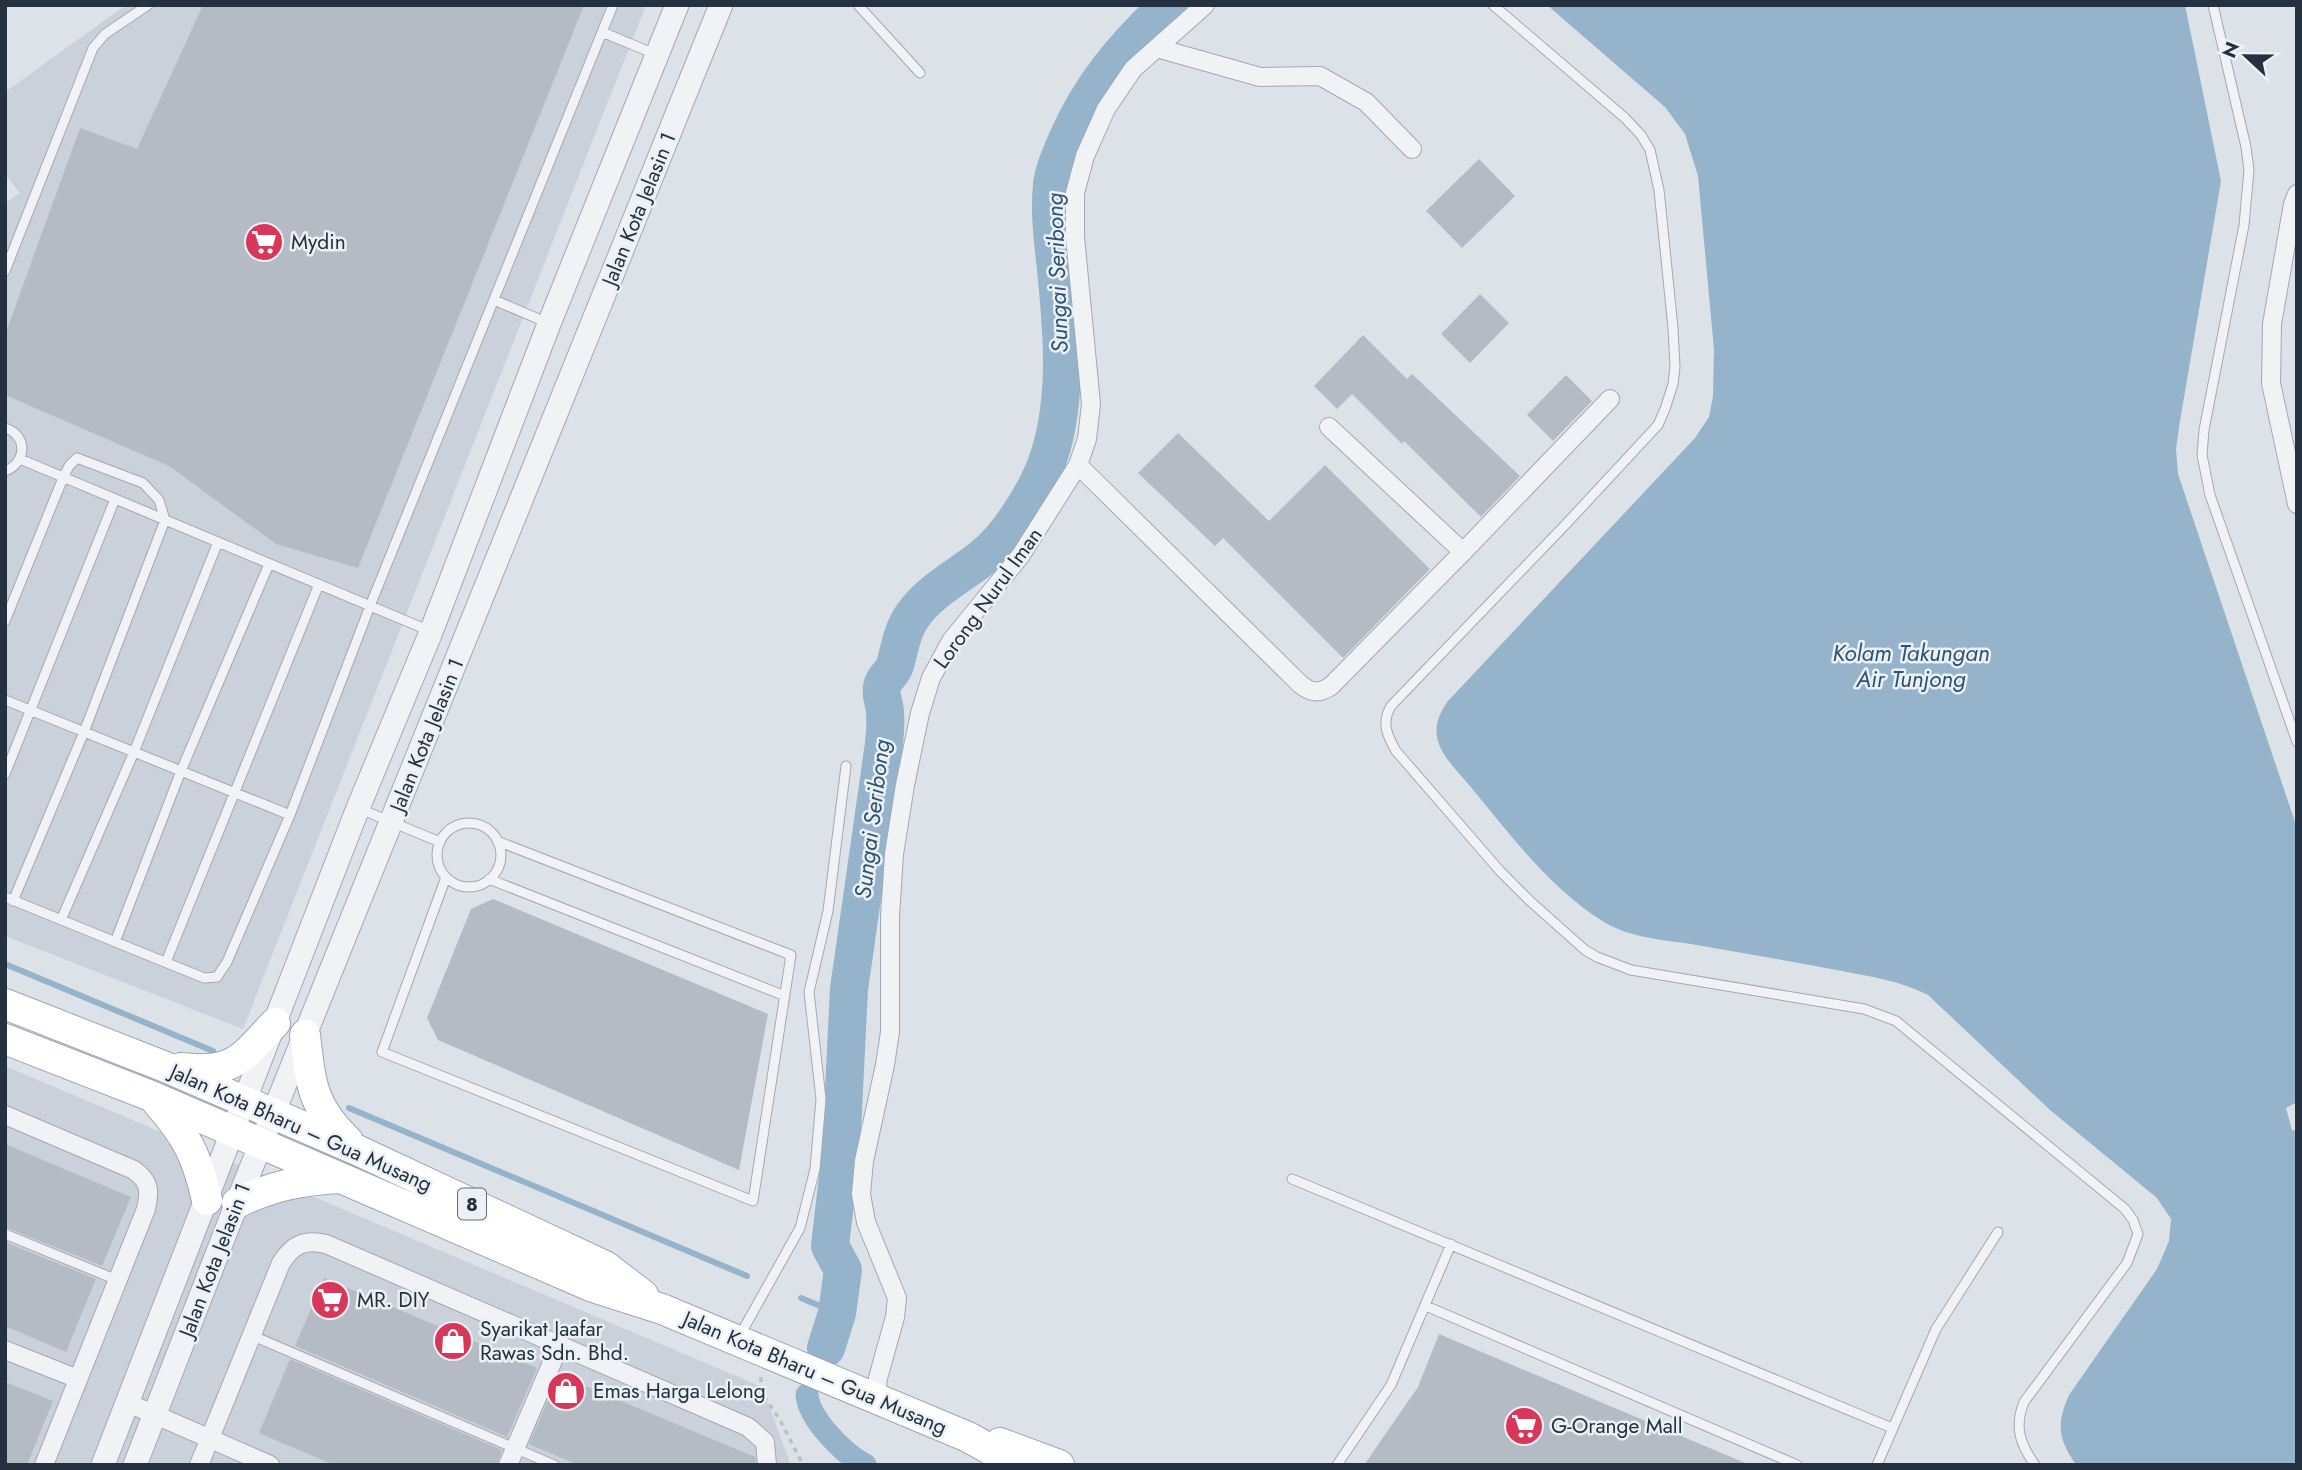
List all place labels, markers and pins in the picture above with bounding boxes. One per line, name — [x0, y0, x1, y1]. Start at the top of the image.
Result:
supermarket icon: Mydin — [243, 221, 285, 263]
place label: Mydin — [291, 227, 346, 257]
supermarket icon: MR. DIY — [309, 1279, 351, 1321]
place label: MR. DIY — [357, 1285, 430, 1315]
place label: Syarikat Jaafar Rawas Sdn. Bhd. — [480, 1314, 629, 1368]
shop icon: Syarikat Jaafar Rawas Sdn. Bhd. — [432, 1320, 474, 1362]
shop icon: Emas Harga Lelong — [545, 1370, 587, 1412]
place label: Emas Harga Lelong — [593, 1376, 766, 1406]
supermarket icon: G-Orange Mall — [1503, 1405, 1545, 1447]
place label: G-Orange Mall — [1551, 1411, 1682, 1441]

